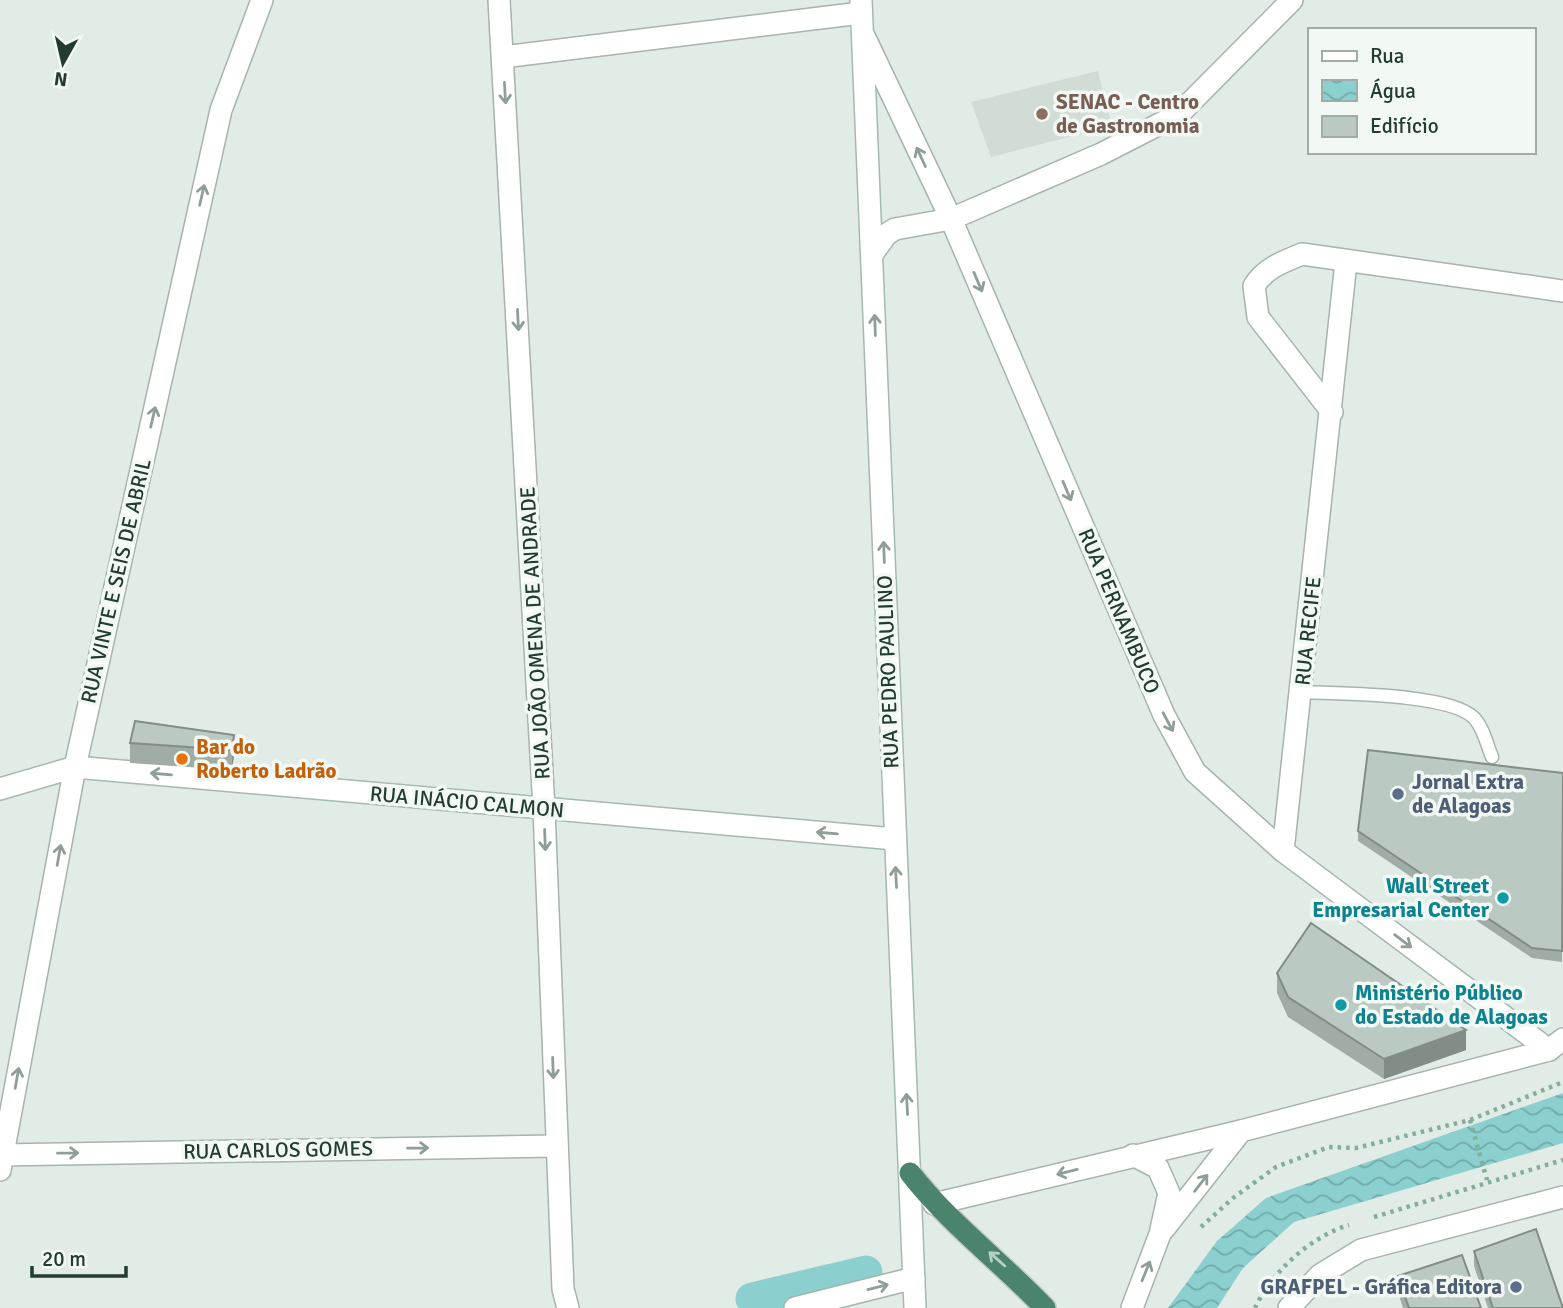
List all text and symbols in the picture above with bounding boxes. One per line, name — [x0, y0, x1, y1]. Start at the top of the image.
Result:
north arrow — [28, 28, 98, 98]
legend — [1308, 28, 1535, 154]
text: Rua — [1370, 43, 1404, 69]
text: N — [53, 66, 69, 92]
text: Água — [1370, 78, 1416, 104]
one-way arrow — [499, 81, 512, 104]
place label: SENAC - Centro de Gastronomia — [1056, 89, 1200, 139]
marker: SENAC - Centro de Gastronomia — [1034, 106, 1050, 122]
text: Edifício — [1370, 113, 1439, 139]
one-way arrow — [914, 147, 928, 168]
one-way arrow — [196, 184, 209, 207]
one-way arrow — [972, 270, 985, 292]
one-way arrow — [511, 308, 524, 331]
one-way arrow — [869, 313, 882, 336]
one-way arrow — [146, 406, 160, 429]
street label: RUA VINTE E SEIS DE ABRIL — [75, 456, 157, 706]
one-way arrow — [1062, 479, 1075, 501]
street label: RUA JOÃO OMENA DE ANDRADE — [514, 486, 556, 780]
street label: RUA PERNAMBUCO — [1072, 525, 1166, 697]
one-way arrow — [877, 541, 890, 564]
street label: RUA PEDRO PAULINO — [872, 575, 904, 769]
street label: RUA RECIFE — [1289, 575, 1327, 687]
one-way arrow — [1161, 711, 1175, 732]
place label: Bar do Roberto Ladrão — [196, 734, 336, 784]
marker: Bar do Roberto Ladrão — [174, 751, 190, 767]
one-way arrow — [150, 767, 173, 780]
place label: Jornal Extra de Alagoas — [1412, 769, 1524, 819]
street label: RUA INÁCIO CALMON — [369, 781, 565, 823]
marker: Jornal Extra de Alagoas — [1390, 786, 1406, 802]
one-way arrow — [816, 826, 839, 839]
one-way arrow — [539, 829, 552, 852]
one-way arrow — [53, 844, 66, 867]
one-way arrow — [890, 866, 903, 889]
place label: Wall Street Empresarial Center — [1312, 873, 1490, 923]
marker: Wall Street Empresarial Center — [1495, 890, 1511, 906]
one-way arrow — [1393, 934, 1412, 948]
place label: Ministério Público do Estado de Alagoas — [1355, 980, 1548, 1030]
marker: Ministério Público do Estado de Alagoas — [1333, 997, 1349, 1013]
one-way arrow — [547, 1056, 560, 1079]
one-way arrow — [11, 1067, 25, 1090]
one-way arrow — [900, 1093, 913, 1116]
street label: RUA CARLOS GOMES — [183, 1135, 373, 1165]
one-way arrow — [406, 1141, 429, 1155]
one-way arrow — [56, 1147, 79, 1160]
one-way arrow — [1056, 1165, 1079, 1179]
one-way arrow — [1193, 1174, 1208, 1192]
scale bar — [32, 1234, 126, 1278]
text: 20 m — [42, 1246, 86, 1272]
one-way arrow — [988, 1251, 1006, 1267]
one-way arrow — [1141, 1261, 1154, 1283]
place label: GRAFPEL - Gráfica Editora — [1261, 1274, 1502, 1300]
marker: GRAFPEL - Gráfica Editora — [1508, 1279, 1524, 1295]
one-way arrow — [866, 1280, 889, 1293]

